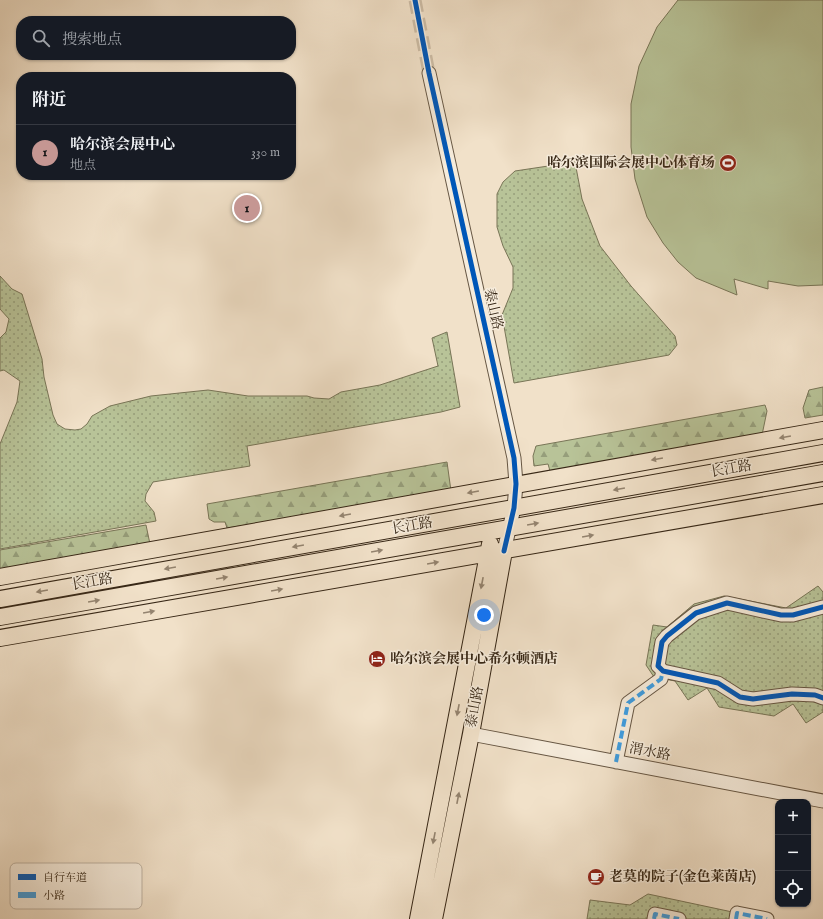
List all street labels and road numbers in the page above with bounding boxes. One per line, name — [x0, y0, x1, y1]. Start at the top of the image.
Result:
street label: 泰山路 — [480, 287, 506, 331]
street label: 长江路 — [709, 456, 753, 482]
street label: 长江路 — [390, 513, 434, 539]
street label: 长江路 — [70, 569, 114, 595]
street label: 泰山路 — [462, 685, 488, 729]
street label: 渭水路 — [628, 739, 672, 765]

